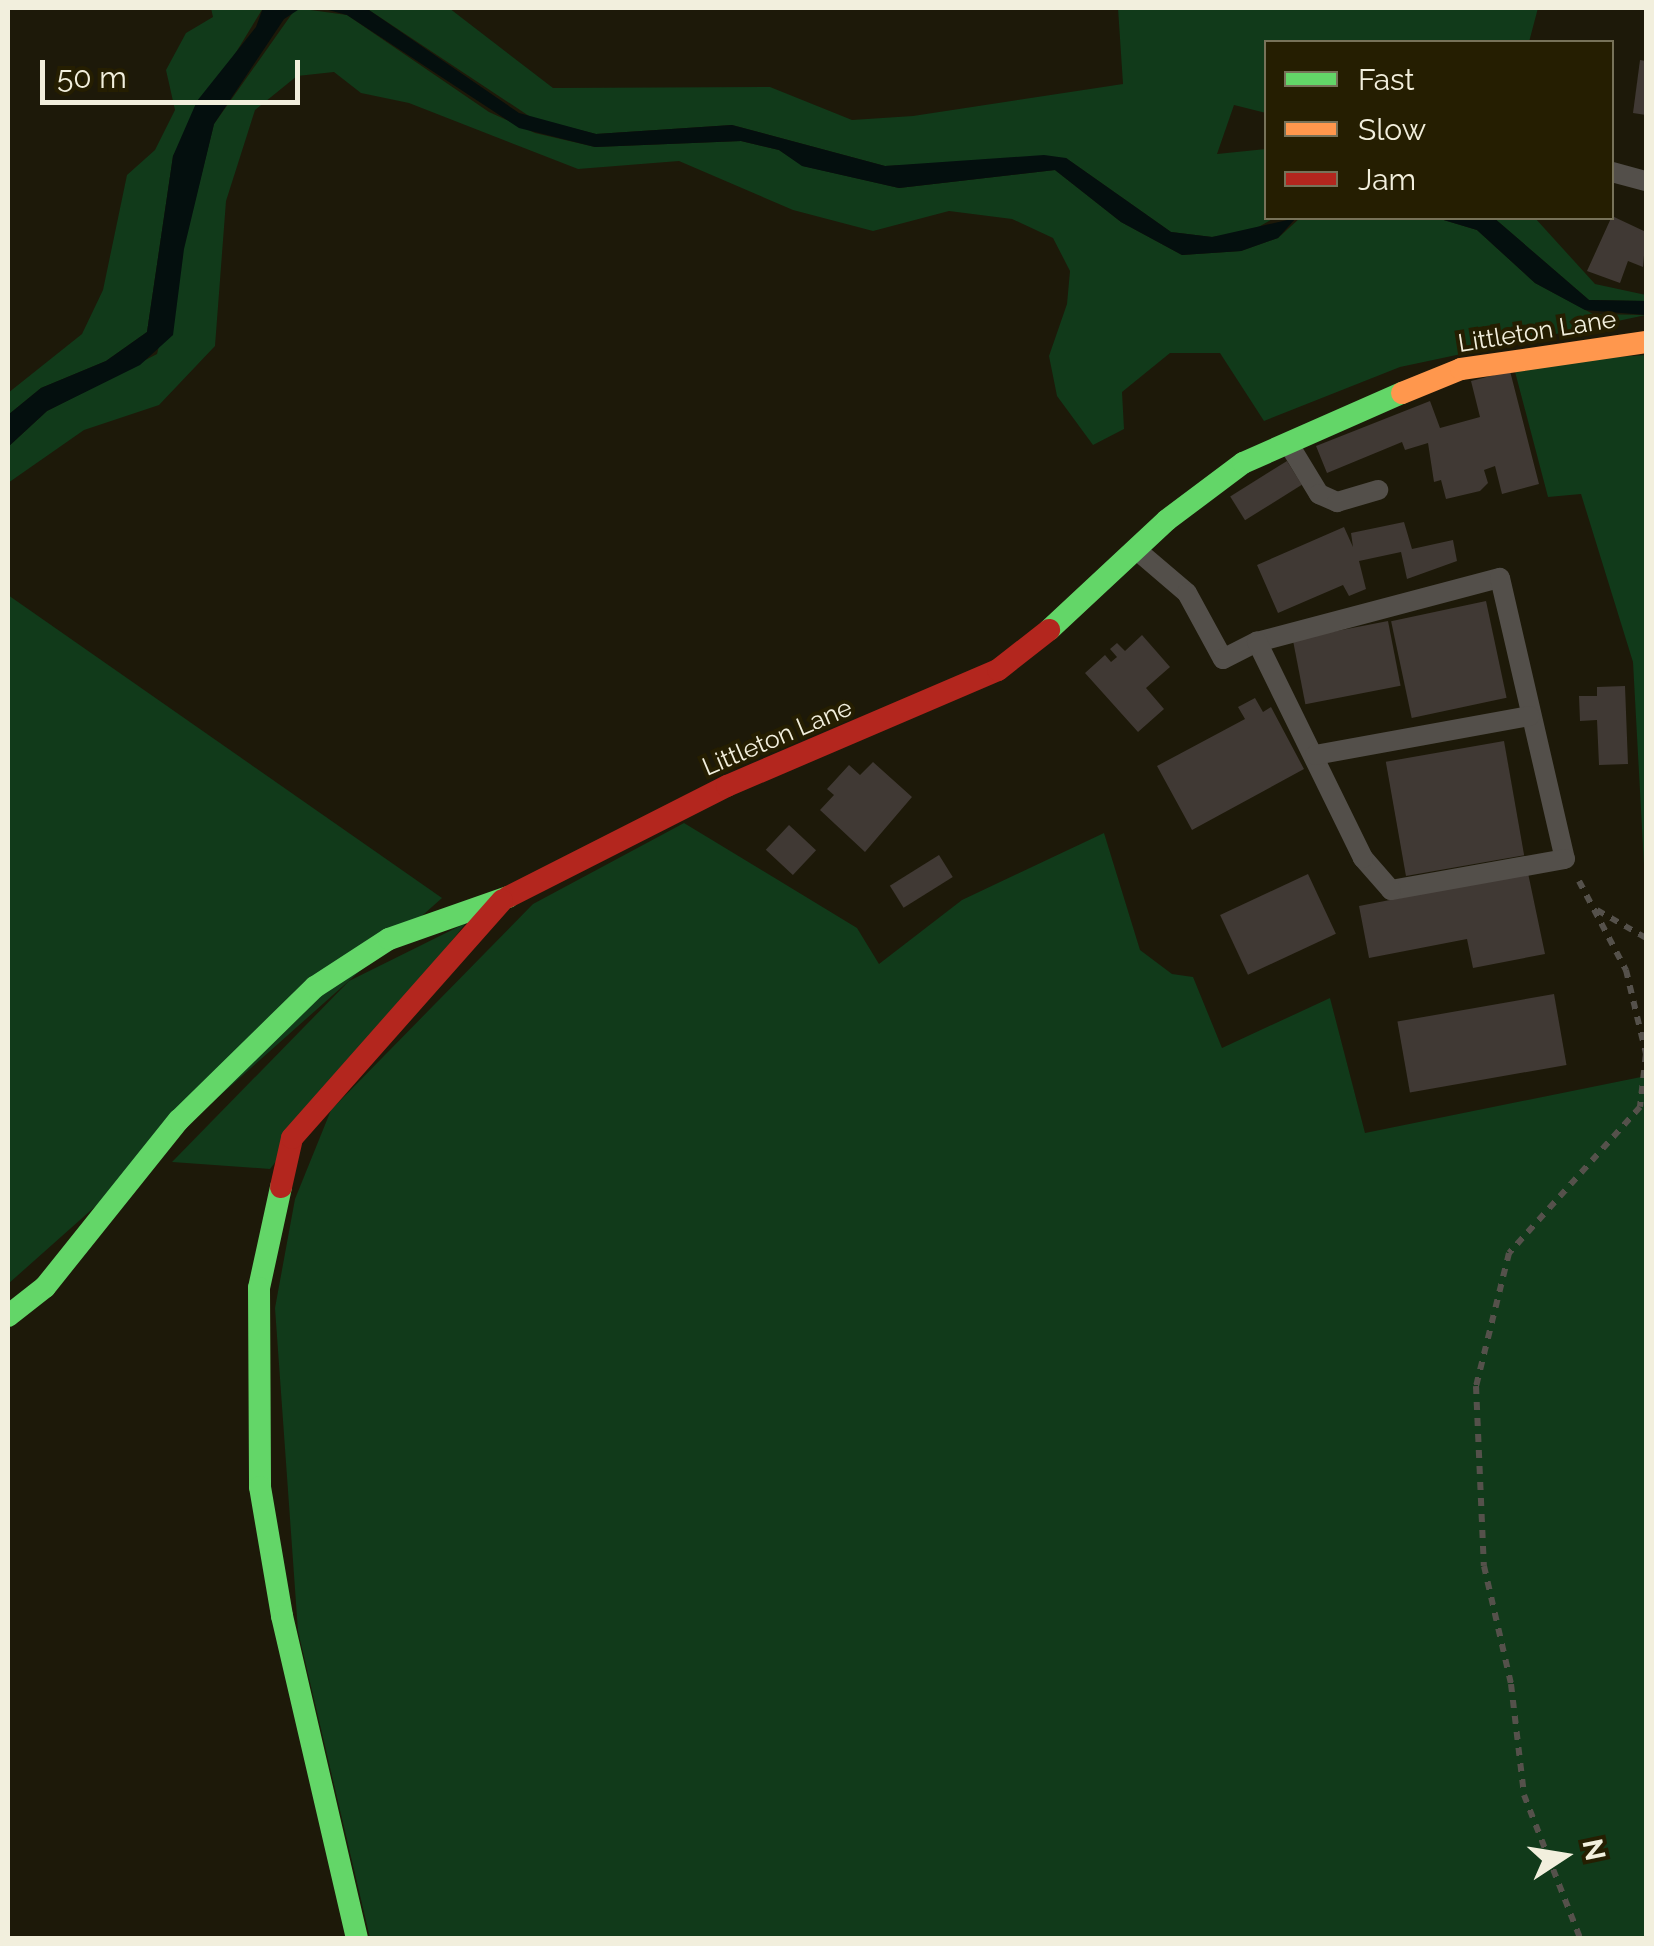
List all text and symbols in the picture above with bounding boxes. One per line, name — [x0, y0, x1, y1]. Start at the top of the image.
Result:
scale bar — [45, 40, 305, 102]
legend — [1264, 40, 1614, 220]
text: 50 m — [57, 60, 127, 95]
text: Fast — [1358, 62, 1415, 97]
text: Slow — [1358, 112, 1426, 147]
text: Jam — [1358, 162, 1416, 197]
street label: Littleton Lane — [1456, 304, 1618, 358]
street label: Littleton Lane — [698, 692, 856, 782]
north arrow — [1514, 1806, 1614, 1906]
text: N — [1575, 1836, 1612, 1864]

